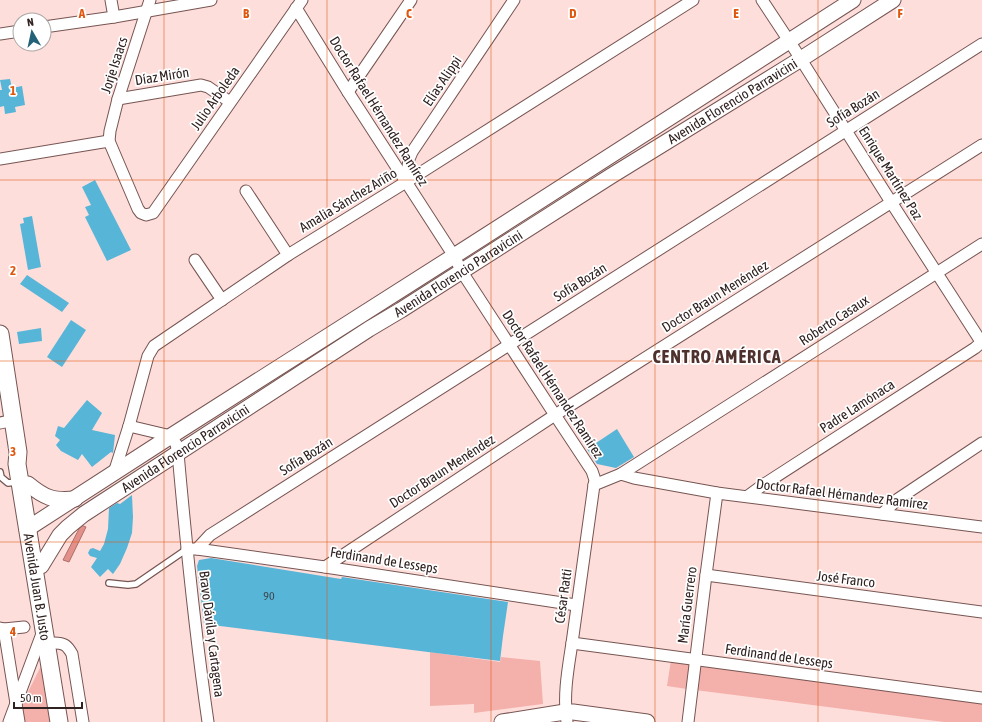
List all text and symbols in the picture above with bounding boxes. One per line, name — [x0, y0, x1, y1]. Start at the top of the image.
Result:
text: A — [78, 6, 86, 21]
text: B — [243, 6, 250, 21]
text: C — [406, 6, 412, 21]
text: D — [569, 6, 577, 21]
text: E — [733, 6, 739, 21]
text: F — [897, 6, 903, 21]
north arrow — [12, 12, 52, 52]
text: N — [26, 16, 35, 29]
street label: Doctor Rafael Hérnandez Ramírez — [326, 33, 432, 189]
street label: Jorje Isaacs — [97, 35, 131, 95]
street label: Elías Alippi — [420, 53, 464, 109]
street label: Avenida Florencio Parravicini — [665, 55, 800, 147]
street label: Julio Arboleda — [187, 63, 243, 133]
street label: Díaz Mirón — [134, 64, 190, 88]
text: 1 — [10, 83, 16, 98]
street label: Sofía Bozán — [824, 85, 882, 131]
street label: Enrique Martínez Paz — [856, 123, 926, 223]
street label: Amalia Sánchez Ariño — [296, 165, 400, 235]
street label: Avenida Florencio Parravicini — [391, 227, 525, 320]
street label: Doctor Braun Menéndez — [659, 257, 771, 335]
street label: Sofía Bozán — [551, 259, 609, 305]
text: 2 — [10, 263, 16, 278]
street label: Roberto Casaux — [796, 291, 872, 348]
street label: Doctor Rafael Hérnandez Ramírez — [499, 307, 607, 461]
district label: CENTRO AMÉRICA — [652, 346, 782, 367]
street label: Padre Lamónaca — [817, 376, 897, 436]
street label: Avenida Florencio Parravicini — [118, 401, 252, 496]
street label: Doctor Braun Menéndez — [386, 431, 498, 511]
street label: Sofía Bozán — [277, 433, 335, 479]
text: 3 — [10, 444, 16, 459]
street label: Doctor Rafael Hérnandez Ramírez — [755, 476, 929, 512]
street label: Avenida Juan B. Justo — [20, 532, 54, 642]
street label: Ferdinand de Lesseps — [329, 544, 439, 576]
street label: María Guerrero — [674, 566, 700, 644]
street label: José Franco — [816, 567, 876, 591]
street label: César Ratti — [551, 568, 575, 624]
street label: Bravo Dávila y Cartagena — [196, 570, 228, 698]
house number: 90 — [263, 589, 275, 603]
text: 4 — [9, 624, 16, 639]
street label: Ferdinand de Lesseps — [724, 641, 834, 672]
scale bar — [14, 684, 82, 710]
text: 50 m — [20, 691, 42, 705]

